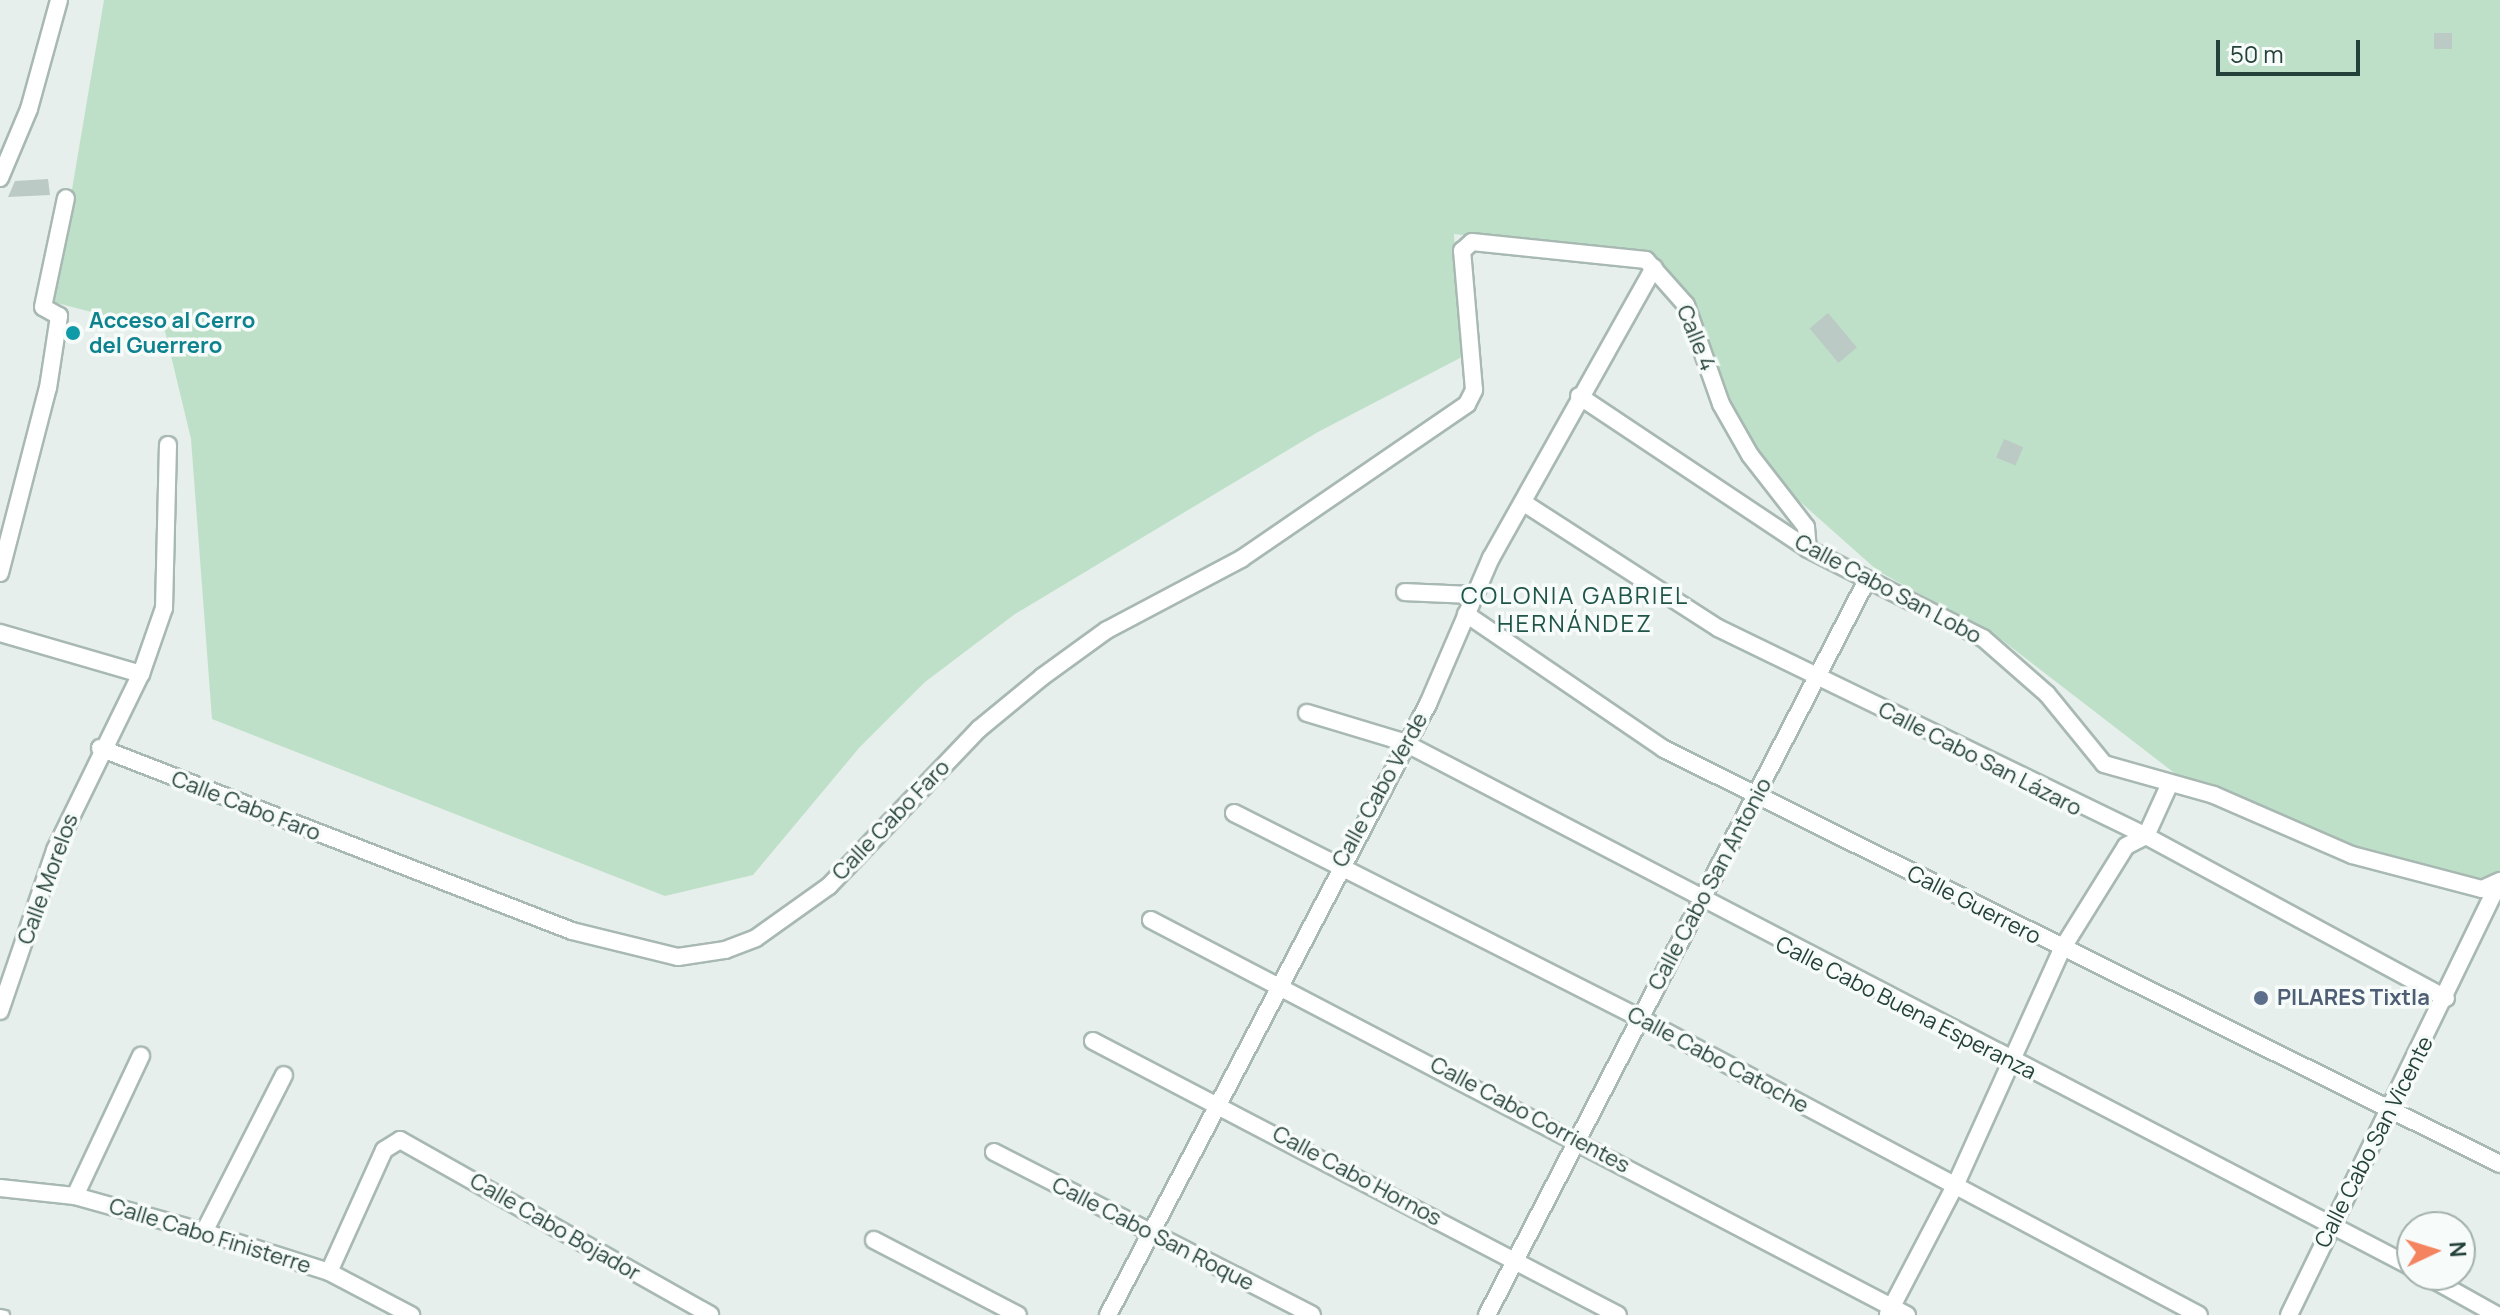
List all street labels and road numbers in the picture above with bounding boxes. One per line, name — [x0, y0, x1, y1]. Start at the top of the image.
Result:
street label: Calle 4 — [1671, 301, 1721, 375]
street label: Calle Cabo San Lobo — [1790, 529, 1986, 649]
street label: Calle Cabo San Lázaro — [1874, 696, 2086, 822]
street label: Calle Cabo Verde — [1327, 708, 1433, 872]
street label: Calle Cabo Faro — [827, 754, 955, 886]
street label: Calle Cabo Faro — [168, 765, 324, 847]
street label: Calle Cabo San Antonio — [1643, 773, 1777, 995]
street label: Calle Morelos — [12, 810, 84, 948]
street label: Calle Guerrero — [1903, 860, 2045, 950]
street label: Calle Cabo Buena Esperanza — [1771, 931, 2041, 1085]
street label: Calle Cabo Catoche — [1623, 1001, 1813, 1119]
street label: Calle Cabo San Vicente — [2309, 1032, 2439, 1252]
street label: Calle Cabo Corrientes — [1426, 1051, 1634, 1179]
street label: Calle Cabo Hornos — [1268, 1120, 1446, 1232]
street label: Calle Cabo Bojador — [465, 1168, 645, 1286]
street label: Calle Cabo San Roque — [1048, 1172, 1258, 1296]
street label: Calle Cabo Finisterre — [106, 1193, 314, 1279]

